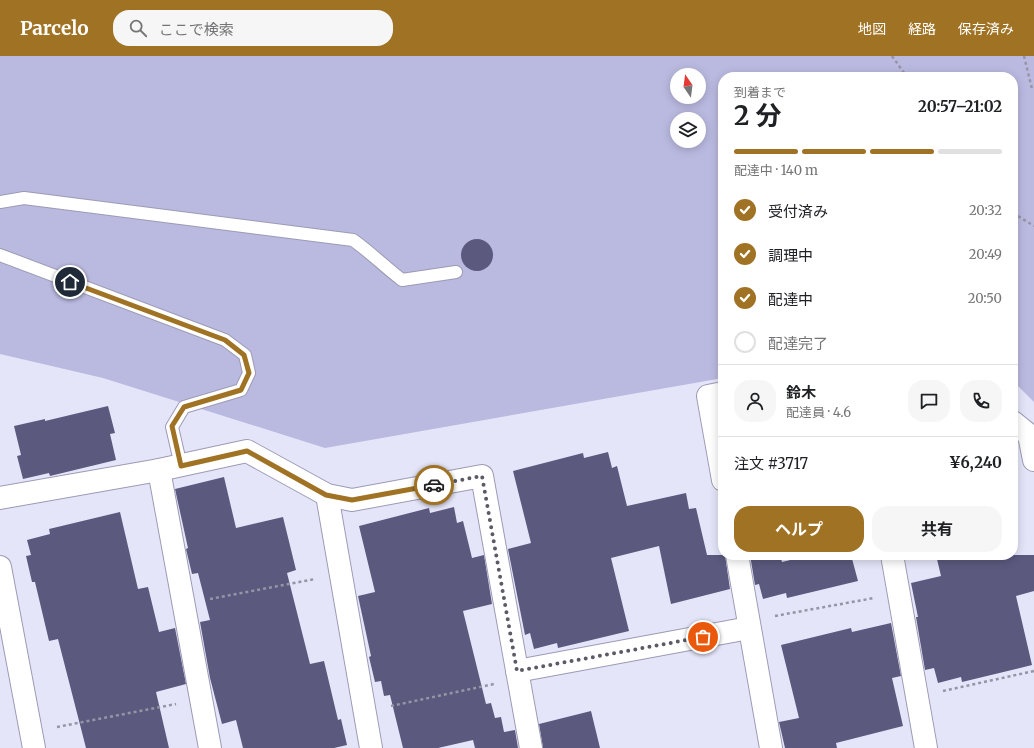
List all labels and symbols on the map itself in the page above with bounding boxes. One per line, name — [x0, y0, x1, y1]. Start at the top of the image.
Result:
north arrow — [670, 68, 706, 104]
pin — [53, 265, 87, 299]
courier — [414, 465, 454, 505]
pin — [686, 620, 720, 654]

